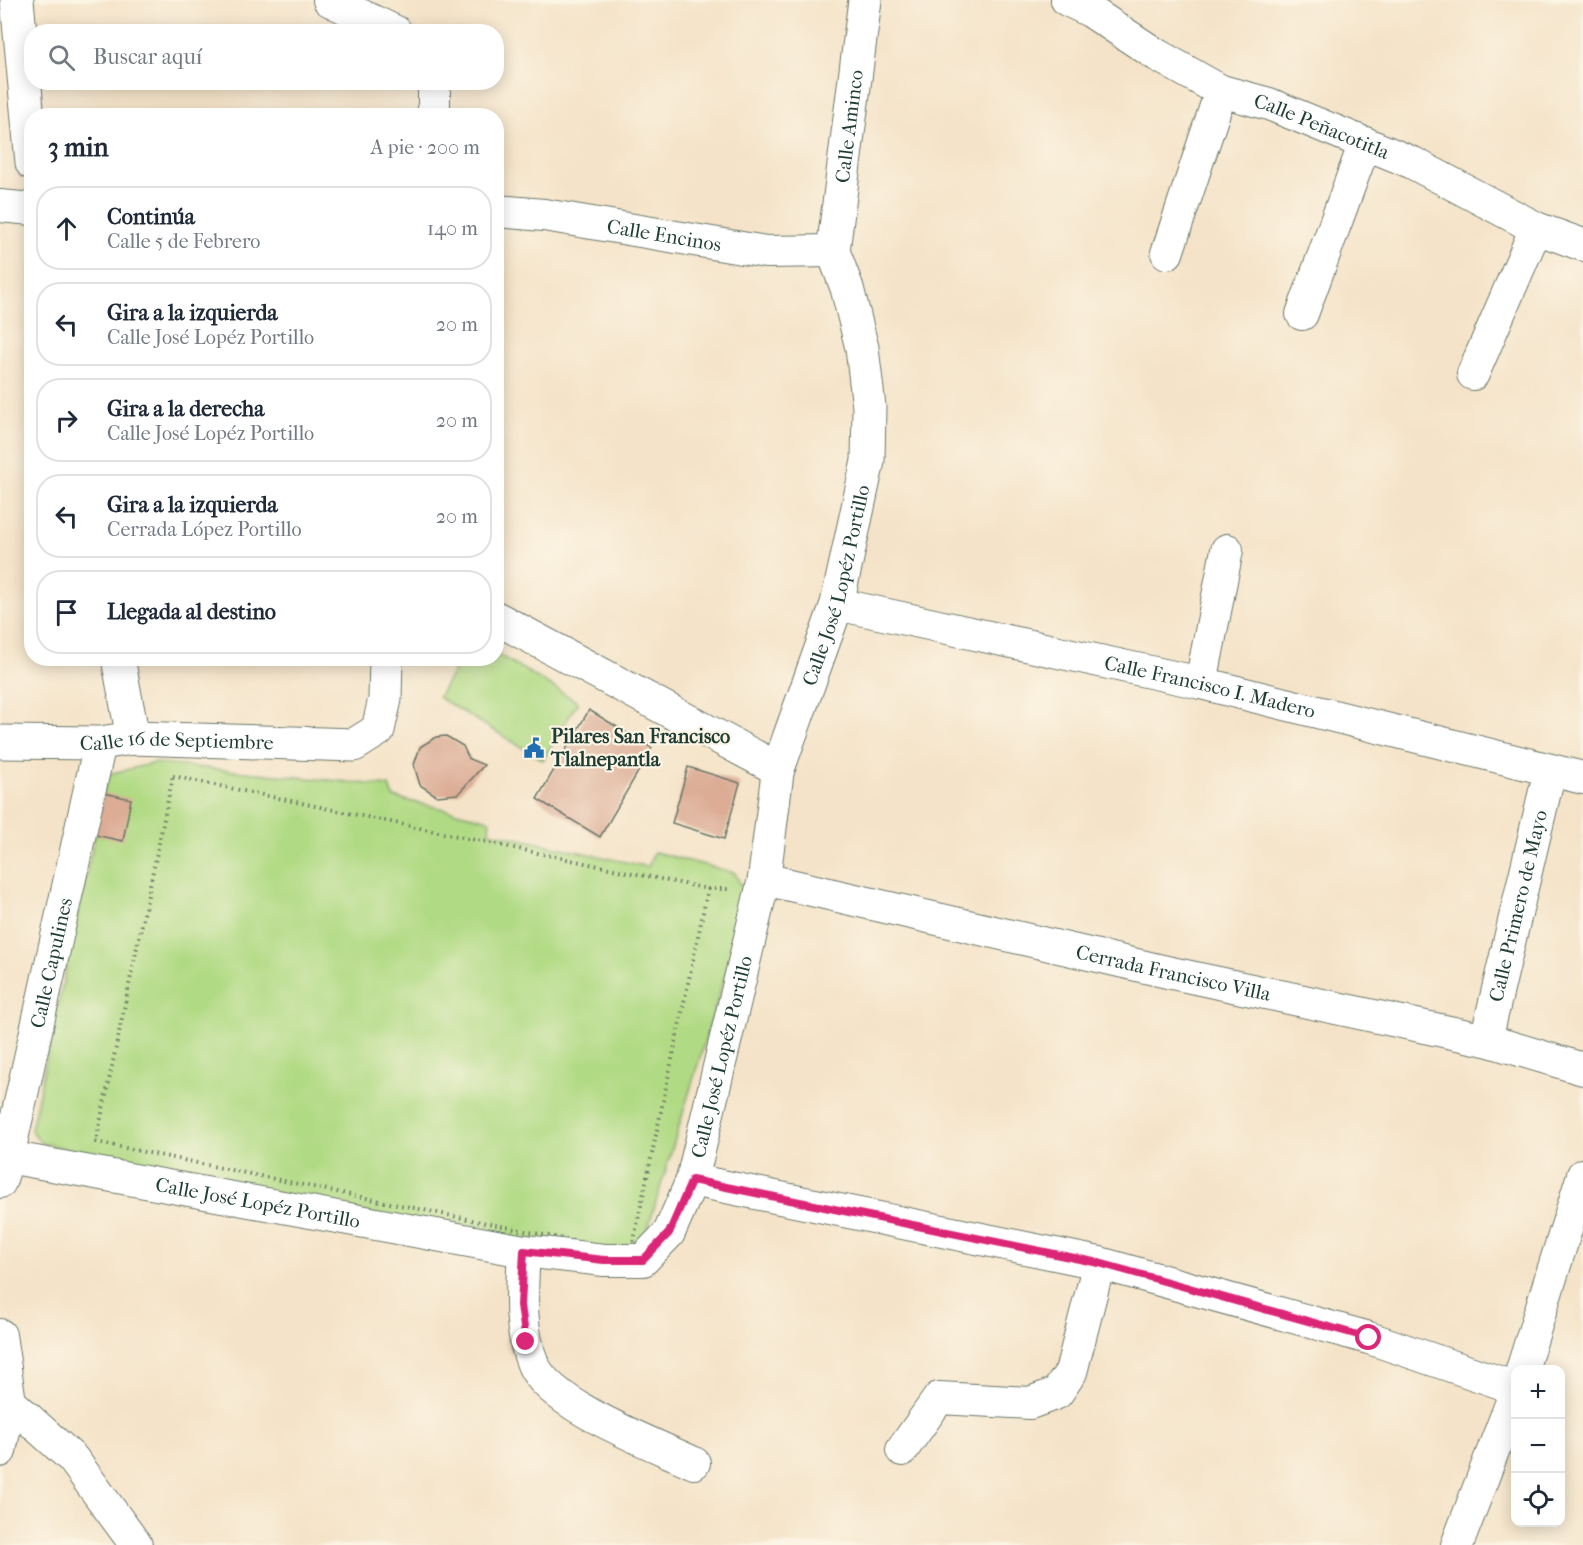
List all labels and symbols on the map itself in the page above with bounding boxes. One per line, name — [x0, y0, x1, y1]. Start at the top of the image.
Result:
street label: Calle Aminco — [831, 68, 868, 184]
street label: Calle Peñacotitla — [1252, 90, 1393, 164]
street label: Calle Encinos — [605, 215, 723, 256]
street label: Calle José Lopéz Portillo — [798, 483, 874, 689]
street label: Calle Francisco I. Madero — [1102, 651, 1318, 723]
place label: Pilares San Francisco Tlalnepantla — [550, 725, 730, 771]
street label: Calle 16 de Septiembre — [80, 727, 274, 755]
public building icon: Pilares San Francisco Tlalnepantla — [522, 736, 546, 760]
street label: Calle Primero de Mayo — [1484, 808, 1552, 1004]
street label: Calle Capulines — [26, 896, 77, 1030]
street label: Cerrada Francisco Villa — [1074, 940, 1273, 1006]
street label: Calle José Lopéz Portillo — [687, 953, 757, 1160]
street label: Calle José Lopéz Portillo — [154, 1173, 362, 1233]
route start — [1355, 1324, 1381, 1350]
route end — [512, 1328, 538, 1354]

